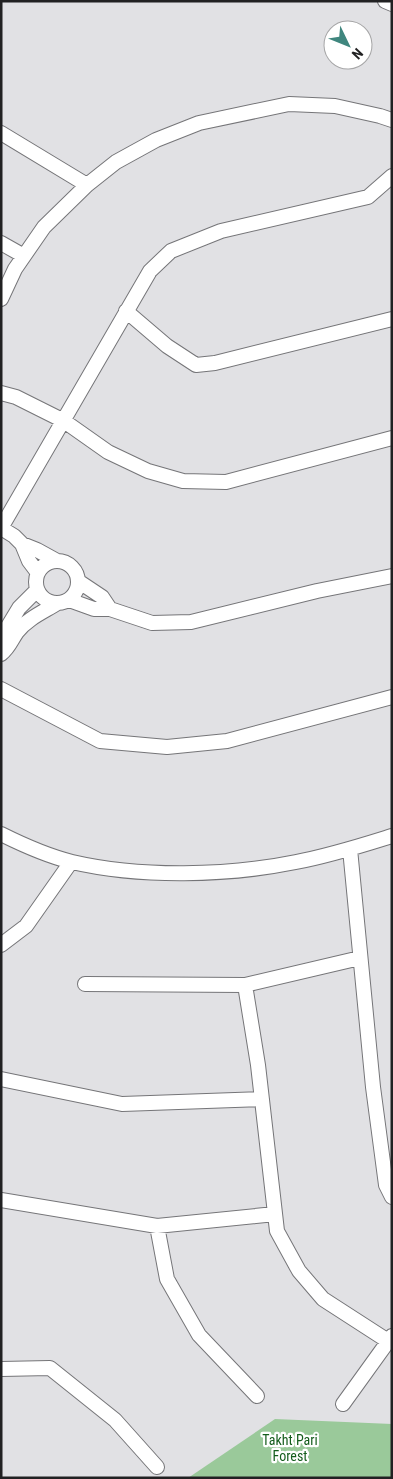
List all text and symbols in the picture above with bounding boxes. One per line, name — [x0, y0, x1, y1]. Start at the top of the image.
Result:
north arrow — [323, 20, 373, 70]
text: N — [349, 45, 366, 62]
park label: Takht Pari Forest — [262, 1432, 318, 1464]

